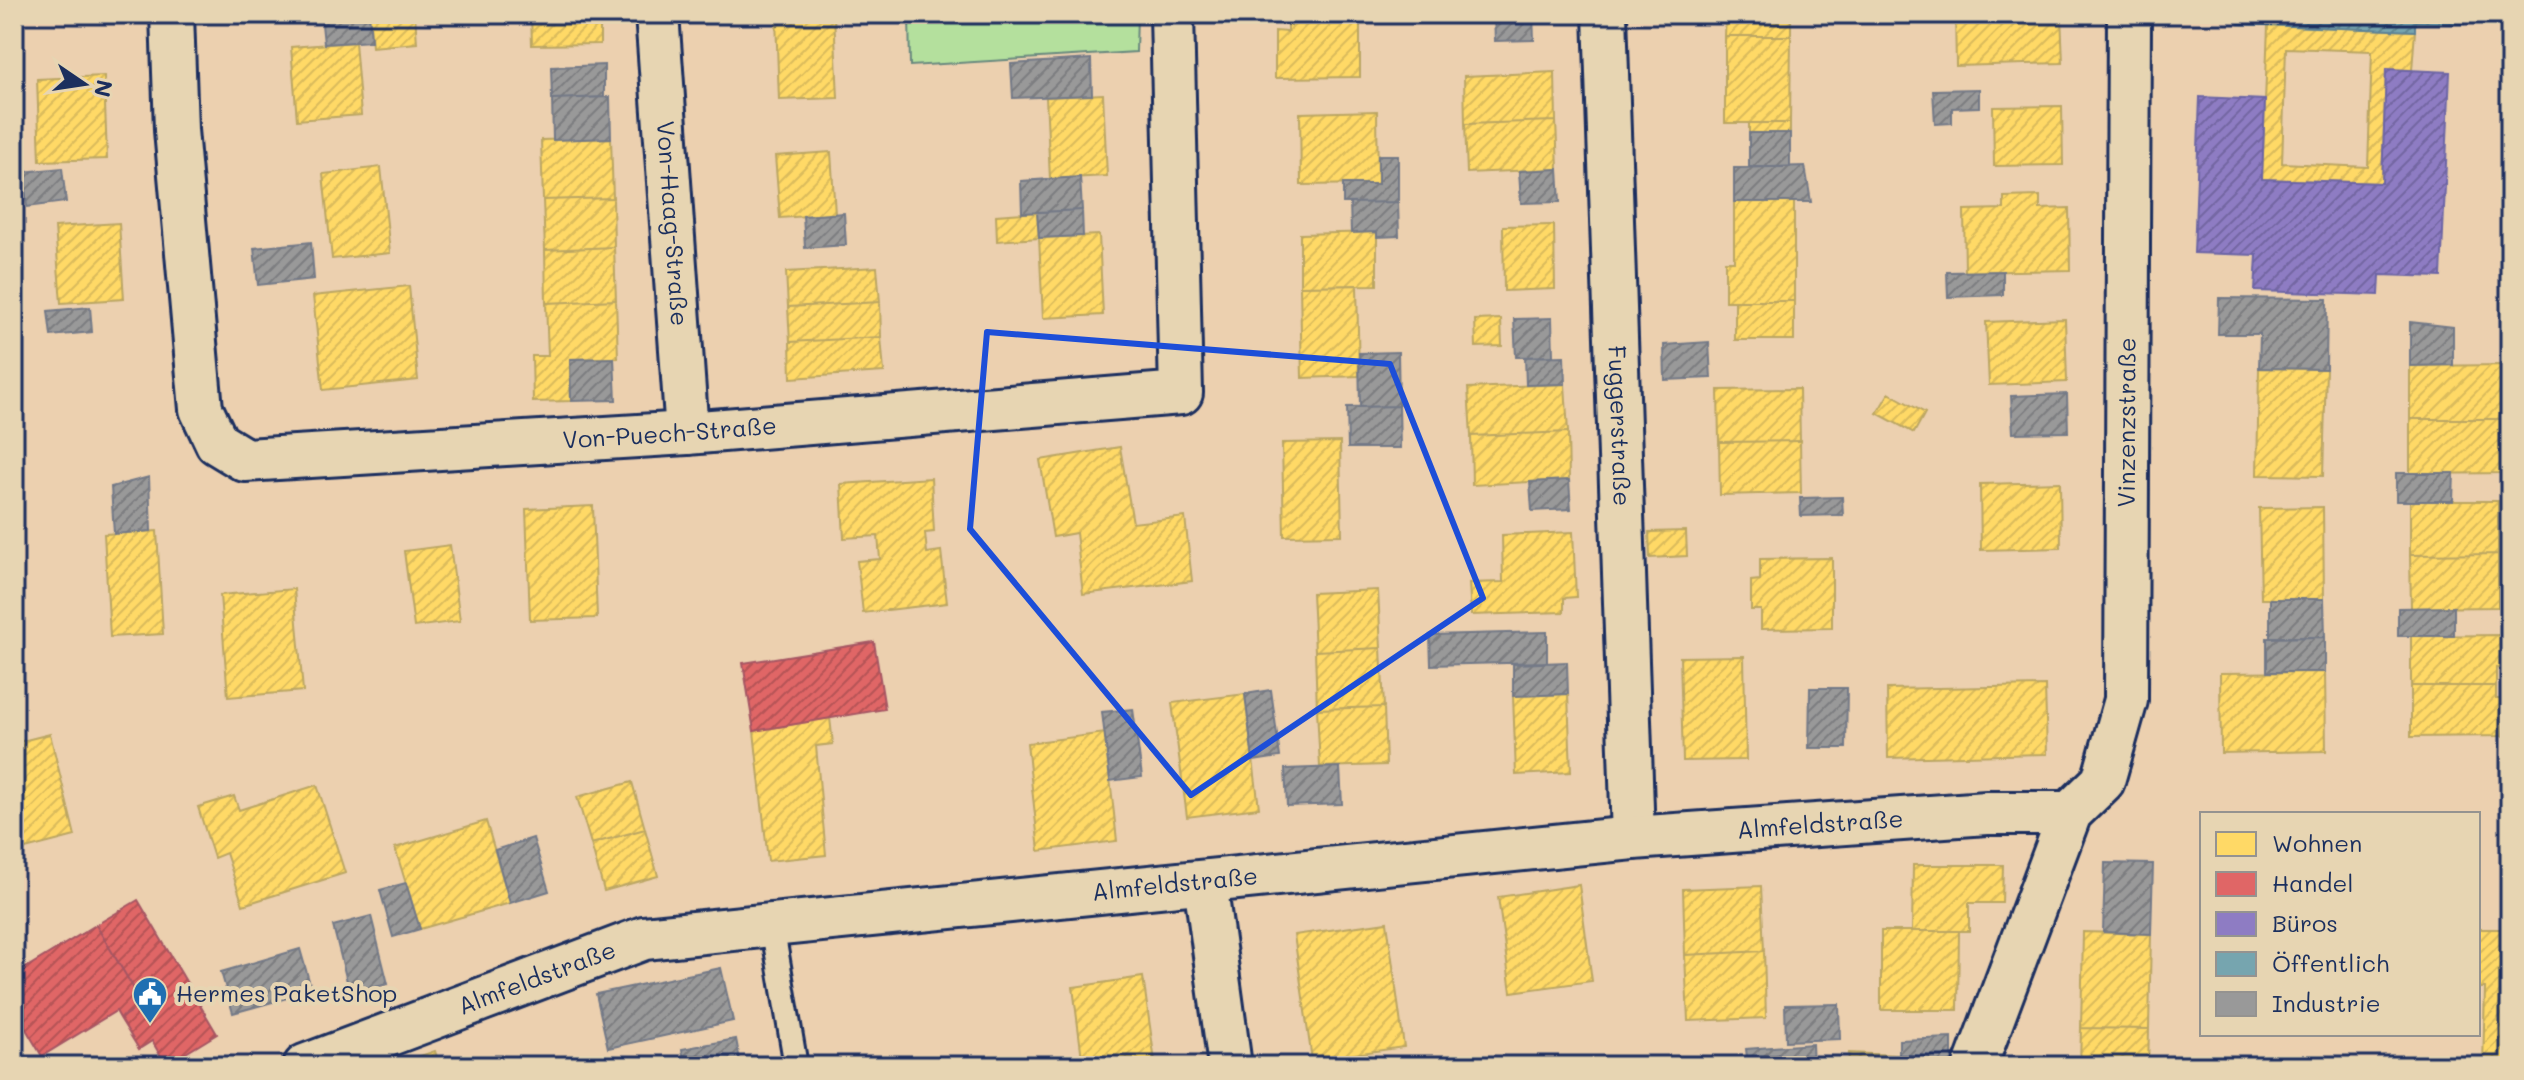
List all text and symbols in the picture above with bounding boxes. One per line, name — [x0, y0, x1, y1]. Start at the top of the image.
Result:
north arrow — [44, 44, 124, 124]
text: N — [88, 77, 120, 100]
street label: Von-Haag-Straße — [651, 120, 696, 327]
street label: Vinzenzstraße — [2110, 337, 2142, 508]
street label: Fuggerstraße — [1602, 345, 1639, 507]
street label: Von-Puech-Straße — [561, 409, 778, 455]
street label: Almfeldstraße — [1736, 802, 1904, 845]
legend — [2200, 812, 2480, 1036]
text: Wohnen — [2272, 827, 2362, 858]
street label: Almfeldstraße — [1090, 859, 1259, 907]
text: Handel — [2272, 867, 2353, 898]
text: Büros — [2272, 907, 2338, 938]
street label: Almfeldstraße — [453, 933, 620, 1021]
text: Öffentlich — [2272, 947, 2389, 978]
public building icon: Hermes PaketShop — [131, 975, 169, 1025]
place label: Hermes PaketShop — [176, 977, 397, 1008]
text: Industrie — [2272, 987, 2381, 1018]

